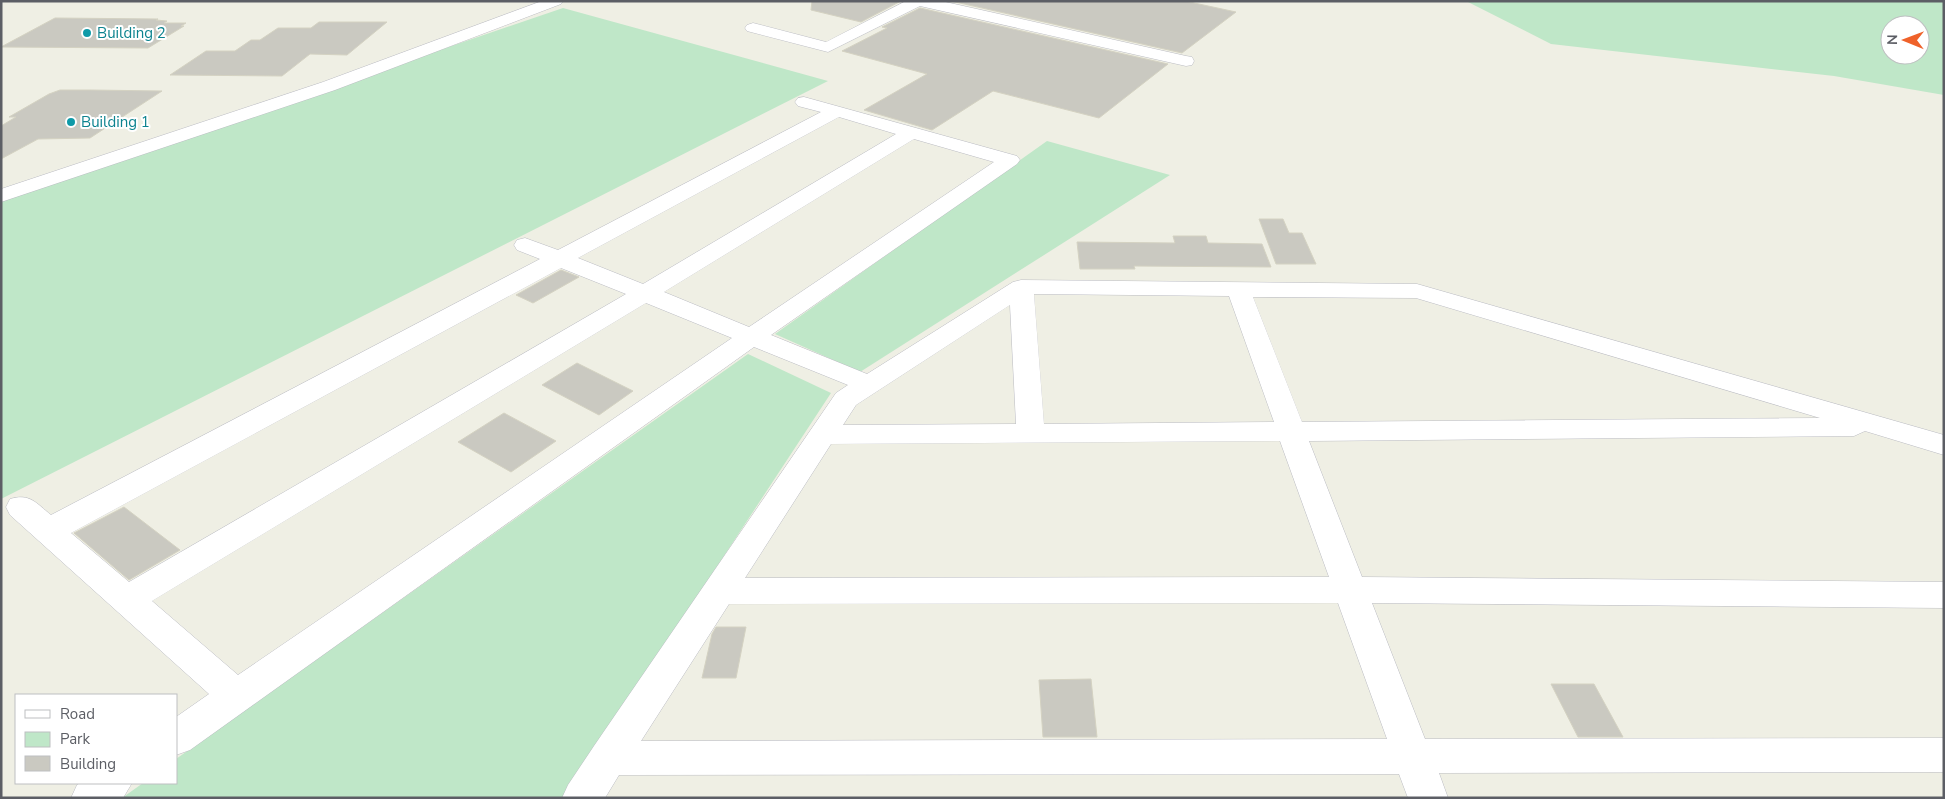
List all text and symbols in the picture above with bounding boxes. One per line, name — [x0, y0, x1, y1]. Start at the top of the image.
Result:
north arrow — [1880, 15, 1930, 65]
place label: Building 2 — [97, 23, 166, 43]
marker: Building 2 — [81, 27, 93, 39]
text: N — [1883, 34, 1902, 45]
place label: Building 1 — [81, 112, 150, 132]
marker: Building 1 — [65, 116, 77, 128]
legend — [15, 694, 178, 784]
text: Road — [60, 704, 95, 724]
text: Park — [60, 729, 90, 749]
text: Building — [60, 754, 116, 774]

